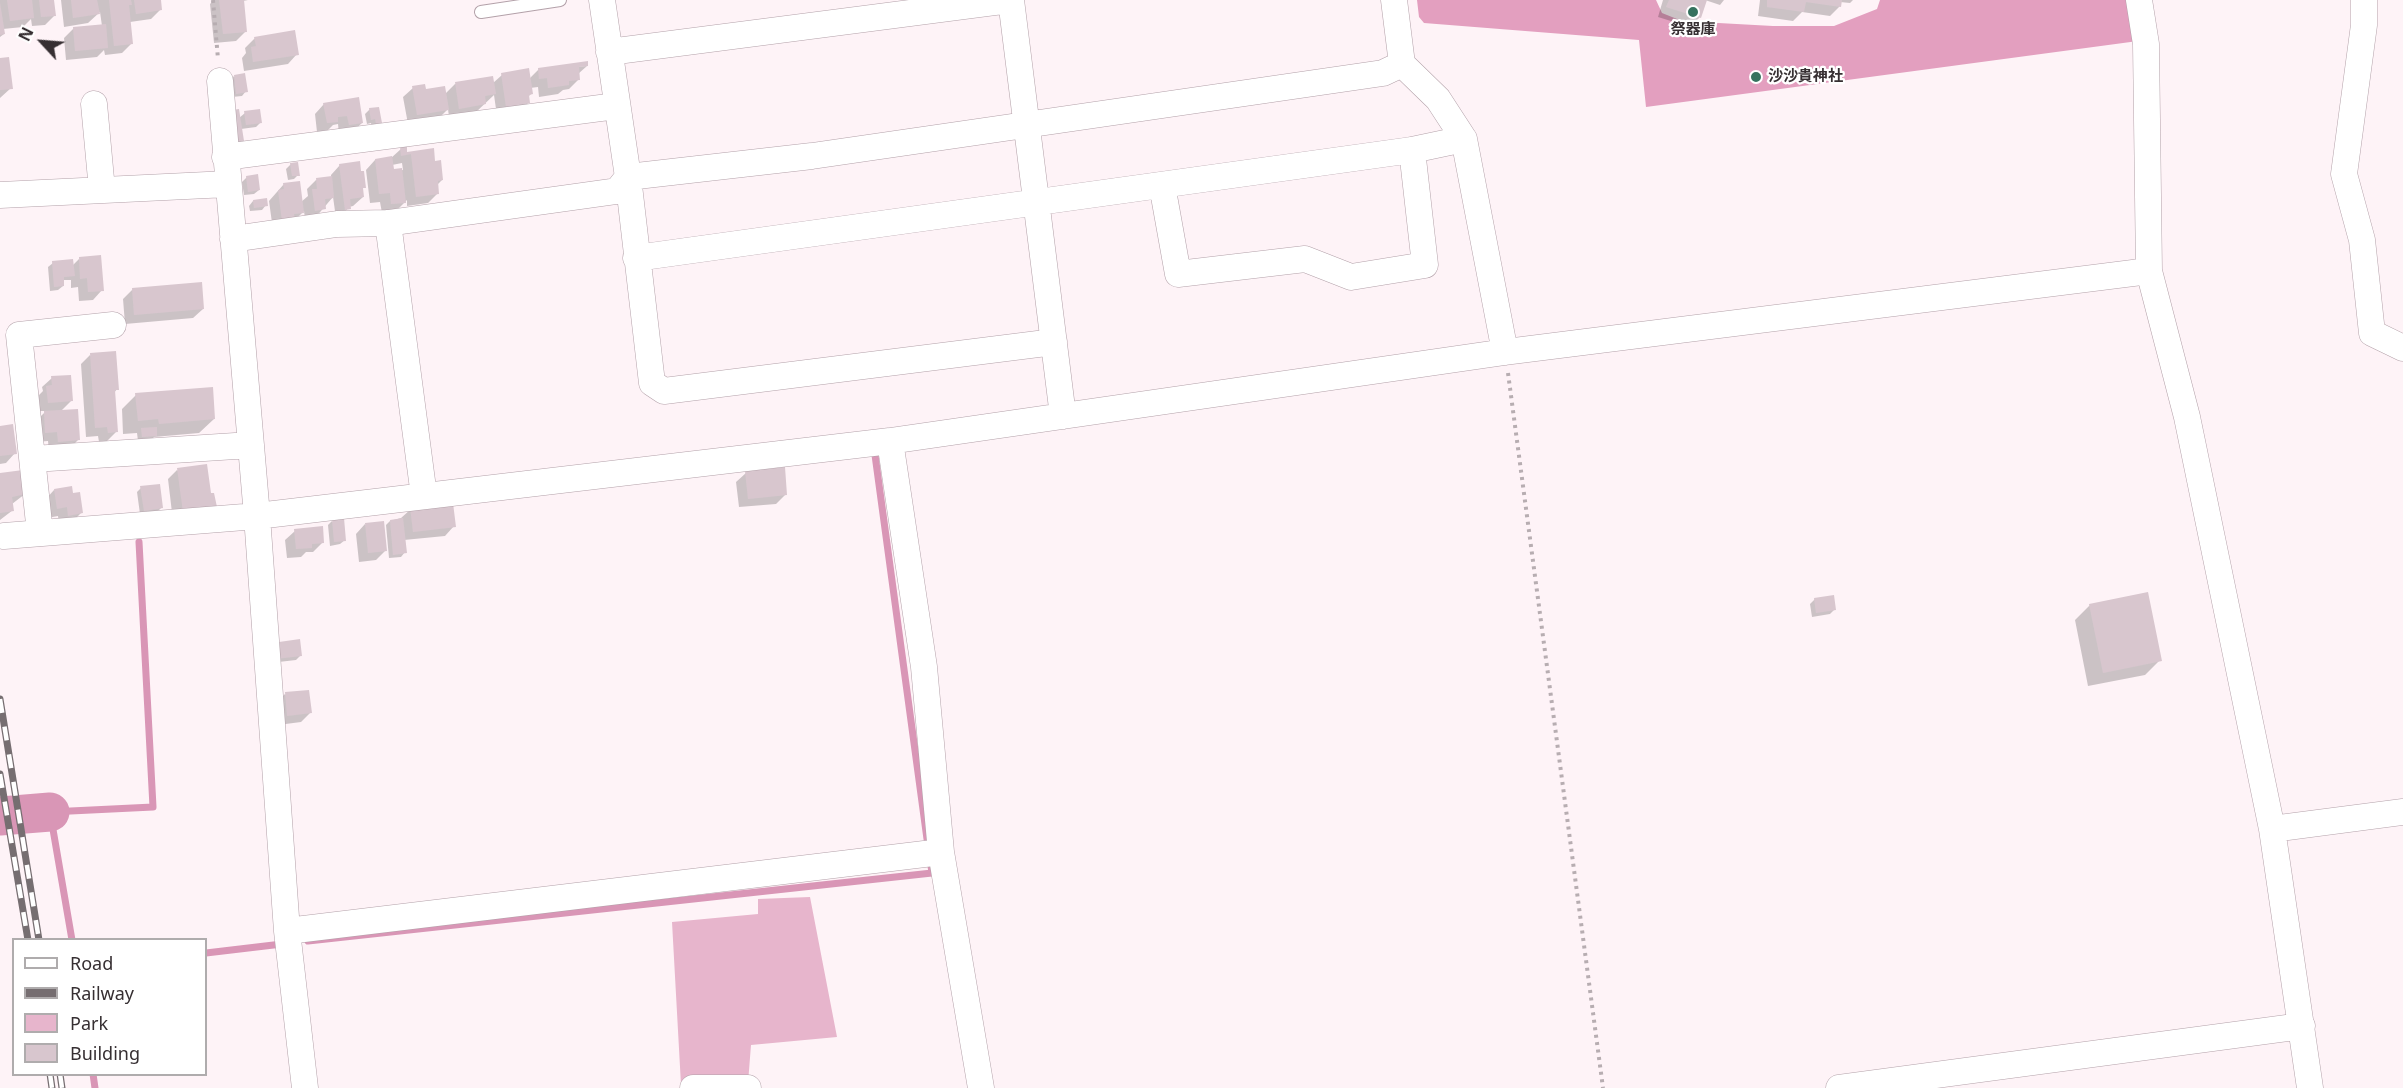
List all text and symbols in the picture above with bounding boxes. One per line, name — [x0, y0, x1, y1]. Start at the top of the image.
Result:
marker: 祭器庫 — [1686, 5, 1700, 19]
north arrow — [12, 12, 72, 72]
place label: 祭器庫 — [1671, 21, 1715, 39]
text: N — [13, 23, 39, 45]
place label: 沙沙貴神社 — [1768, 68, 1843, 86]
marker: 沙沙貴神社 — [1749, 70, 1763, 84]
legend — [12, 938, 207, 1076]
text: Road — [70, 951, 113, 975]
text: Railway — [70, 981, 134, 1005]
text: Park — [70, 1011, 108, 1035]
text: Building — [70, 1041, 140, 1065]

